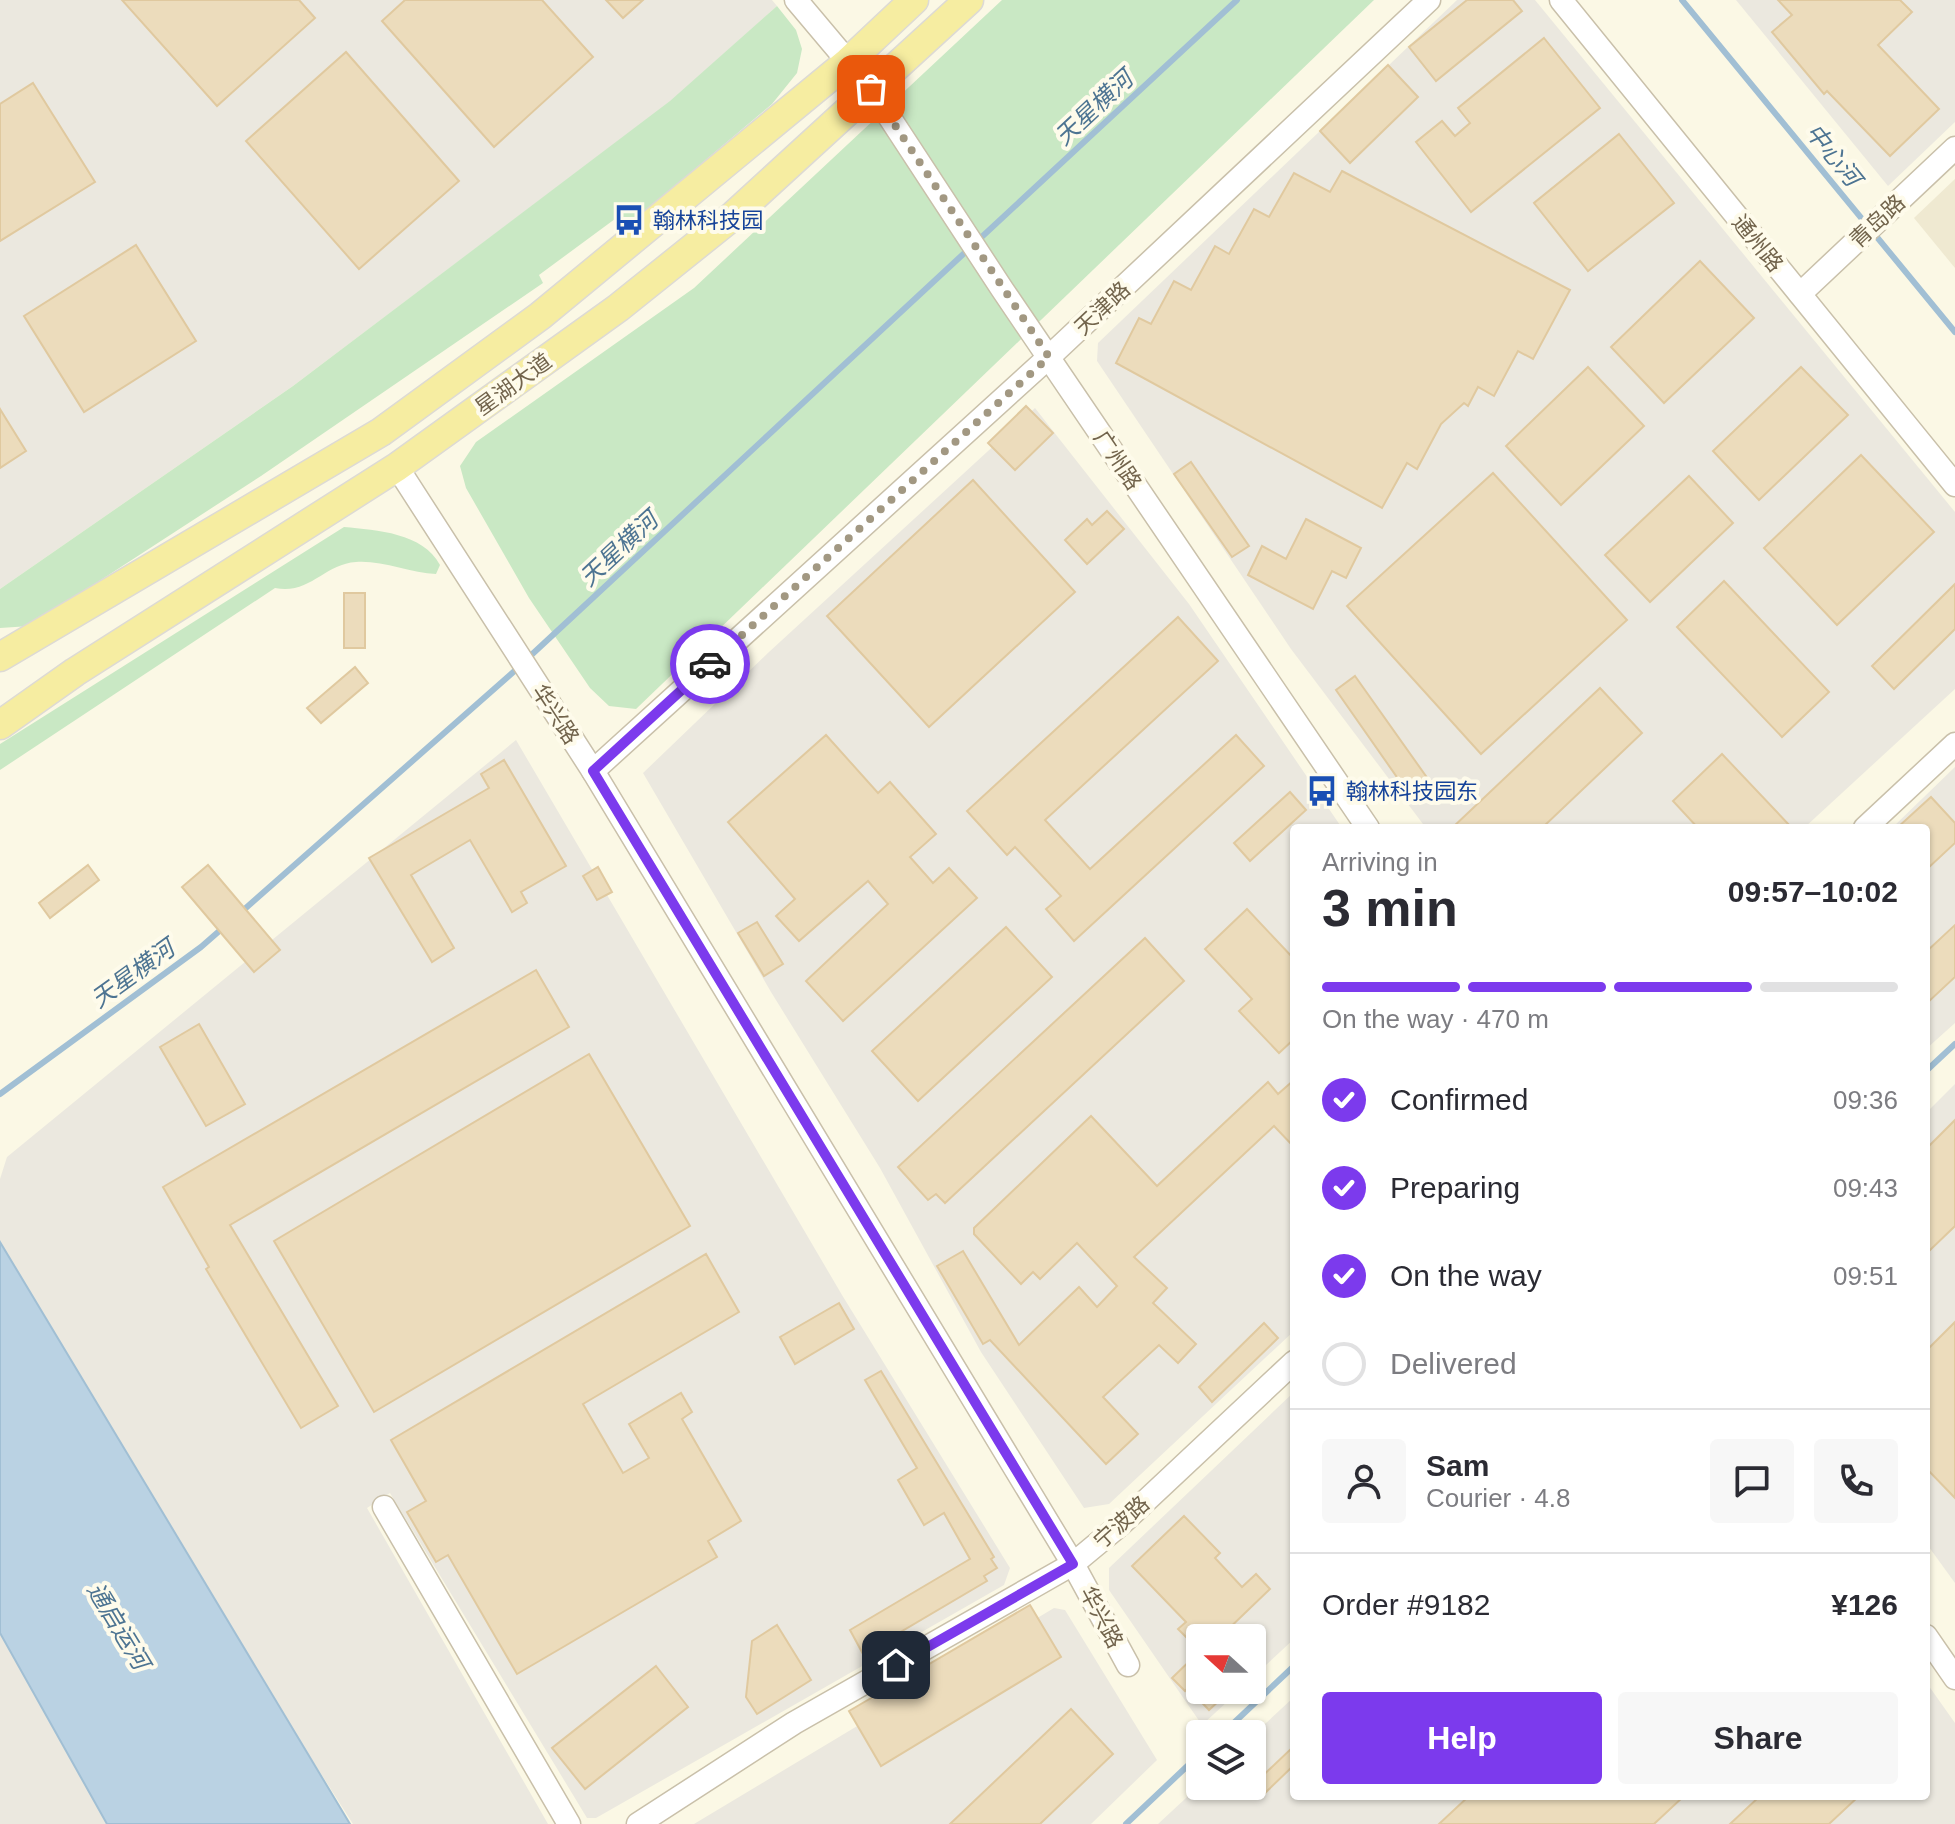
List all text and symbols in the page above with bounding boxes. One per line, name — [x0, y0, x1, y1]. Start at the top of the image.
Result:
pin — [837, 55, 905, 123]
water label: 天星横河 — [1049, 62, 1141, 150]
icon: bag — [849, 67, 893, 111]
water label: 中心河 — [1800, 118, 1869, 194]
street label: 青岛路 — [1845, 190, 1910, 253]
bus stop icon: 翰林科技园 — [612, 203, 646, 237]
place label: 翰林科技园 — [653, 208, 763, 233]
street label: 通州路 — [1727, 210, 1788, 277]
street label: 天津路 — [1070, 277, 1135, 340]
street label: 星湖大道 — [470, 348, 556, 420]
street label: 广州路 — [1089, 426, 1146, 495]
water label: 天星横河 — [574, 503, 666, 591]
courier — [670, 624, 750, 704]
icon: car — [688, 642, 732, 686]
street label: 华兴路 — [527, 680, 584, 749]
bus stop icon: 翰林科技园东 — [1305, 774, 1339, 808]
place label: 翰林科技园东 — [1346, 779, 1478, 804]
text: Arriving in — [1322, 847, 1438, 877]
text: 09:57–10:02 — [1728, 875, 1898, 908]
text: 3 min — [1322, 879, 1458, 937]
water label: 天星横河 — [86, 932, 183, 1013]
text: On the way · 470 m — [1322, 1004, 1549, 1034]
icon: check — [1322, 1078, 1366, 1122]
text: Confirmed — [1390, 1083, 1528, 1116]
text: 09:36 — [1833, 1085, 1898, 1115]
icon: check — [1322, 1166, 1366, 1210]
text: Preparing — [1390, 1171, 1520, 1204]
text: 09:43 — [1833, 1173, 1898, 1203]
icon: check — [1322, 1254, 1366, 1298]
text: On the way — [1390, 1259, 1542, 1292]
text: 09:51 — [1833, 1261, 1898, 1291]
text: Delivered — [1390, 1347, 1517, 1380]
button: person — [1322, 1439, 1406, 1523]
button: chat — [1710, 1439, 1794, 1523]
button: phone — [1814, 1439, 1898, 1523]
text: Sam — [1426, 1449, 1489, 1482]
text: Courier · 4.8 — [1426, 1483, 1571, 1513]
street label: 宁波路 — [1088, 1491, 1154, 1554]
water label: 通启运河 — [82, 1578, 157, 1677]
street label: 华兴路 — [1075, 1582, 1128, 1652]
text: Order #9182 — [1322, 1588, 1490, 1621]
text: ¥126 — [1831, 1588, 1898, 1621]
north arrow — [1186, 1624, 1266, 1704]
map controls — [1186, 1624, 1266, 1800]
pin — [862, 1631, 930, 1699]
icon: home — [874, 1643, 918, 1687]
button: Help — [1322, 1692, 1602, 1784]
button: Share — [1618, 1692, 1898, 1784]
button: layers — [1186, 1720, 1266, 1800]

